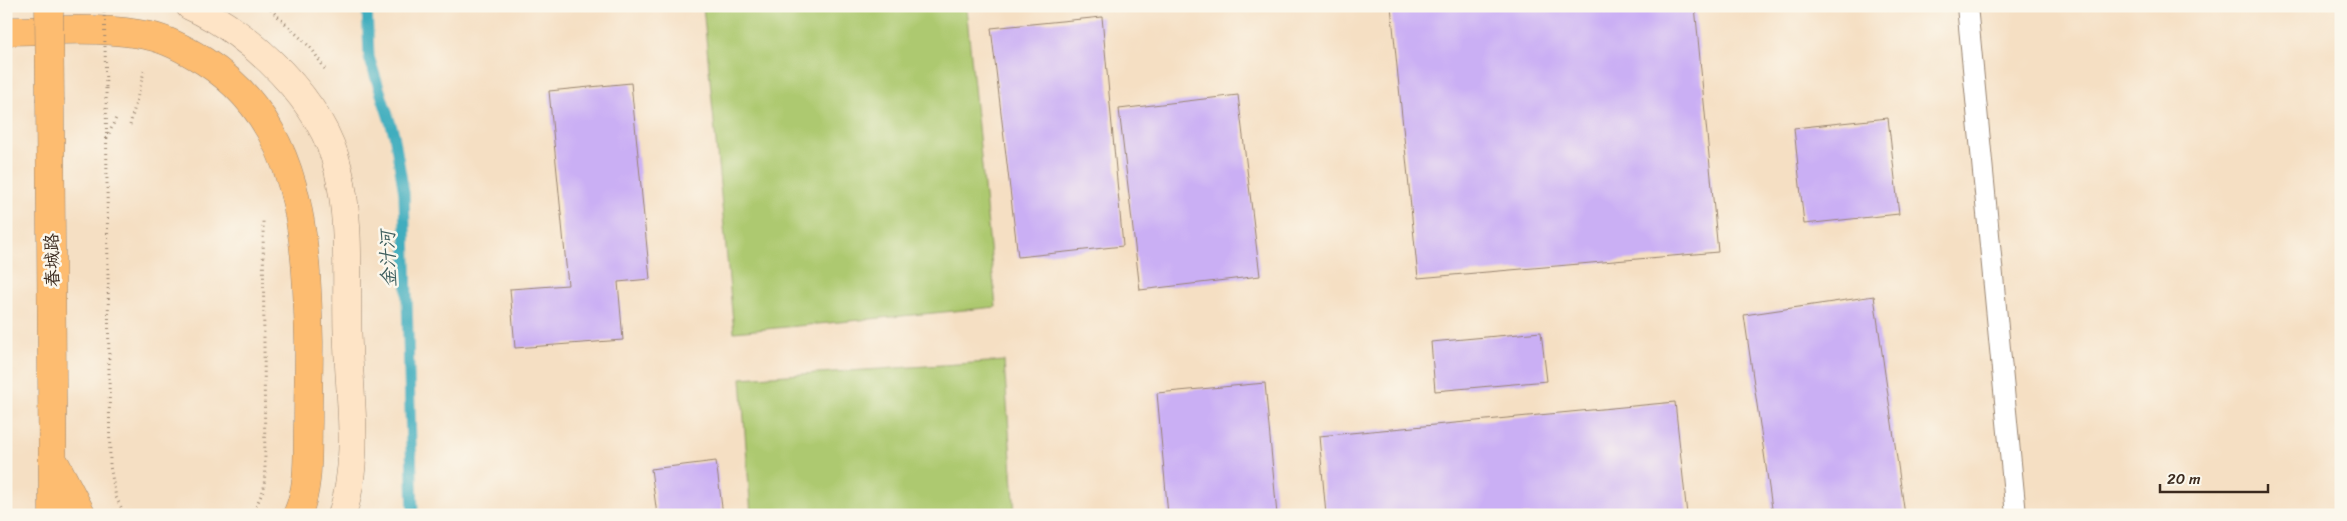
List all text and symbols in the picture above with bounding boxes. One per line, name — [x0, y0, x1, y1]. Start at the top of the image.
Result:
water label: 金汁河 — [370, 227, 405, 288]
street label: 春城路 — [36, 233, 68, 287]
scale bar — [2160, 461, 2267, 493]
text: 20 m — [2167, 466, 2201, 492]

